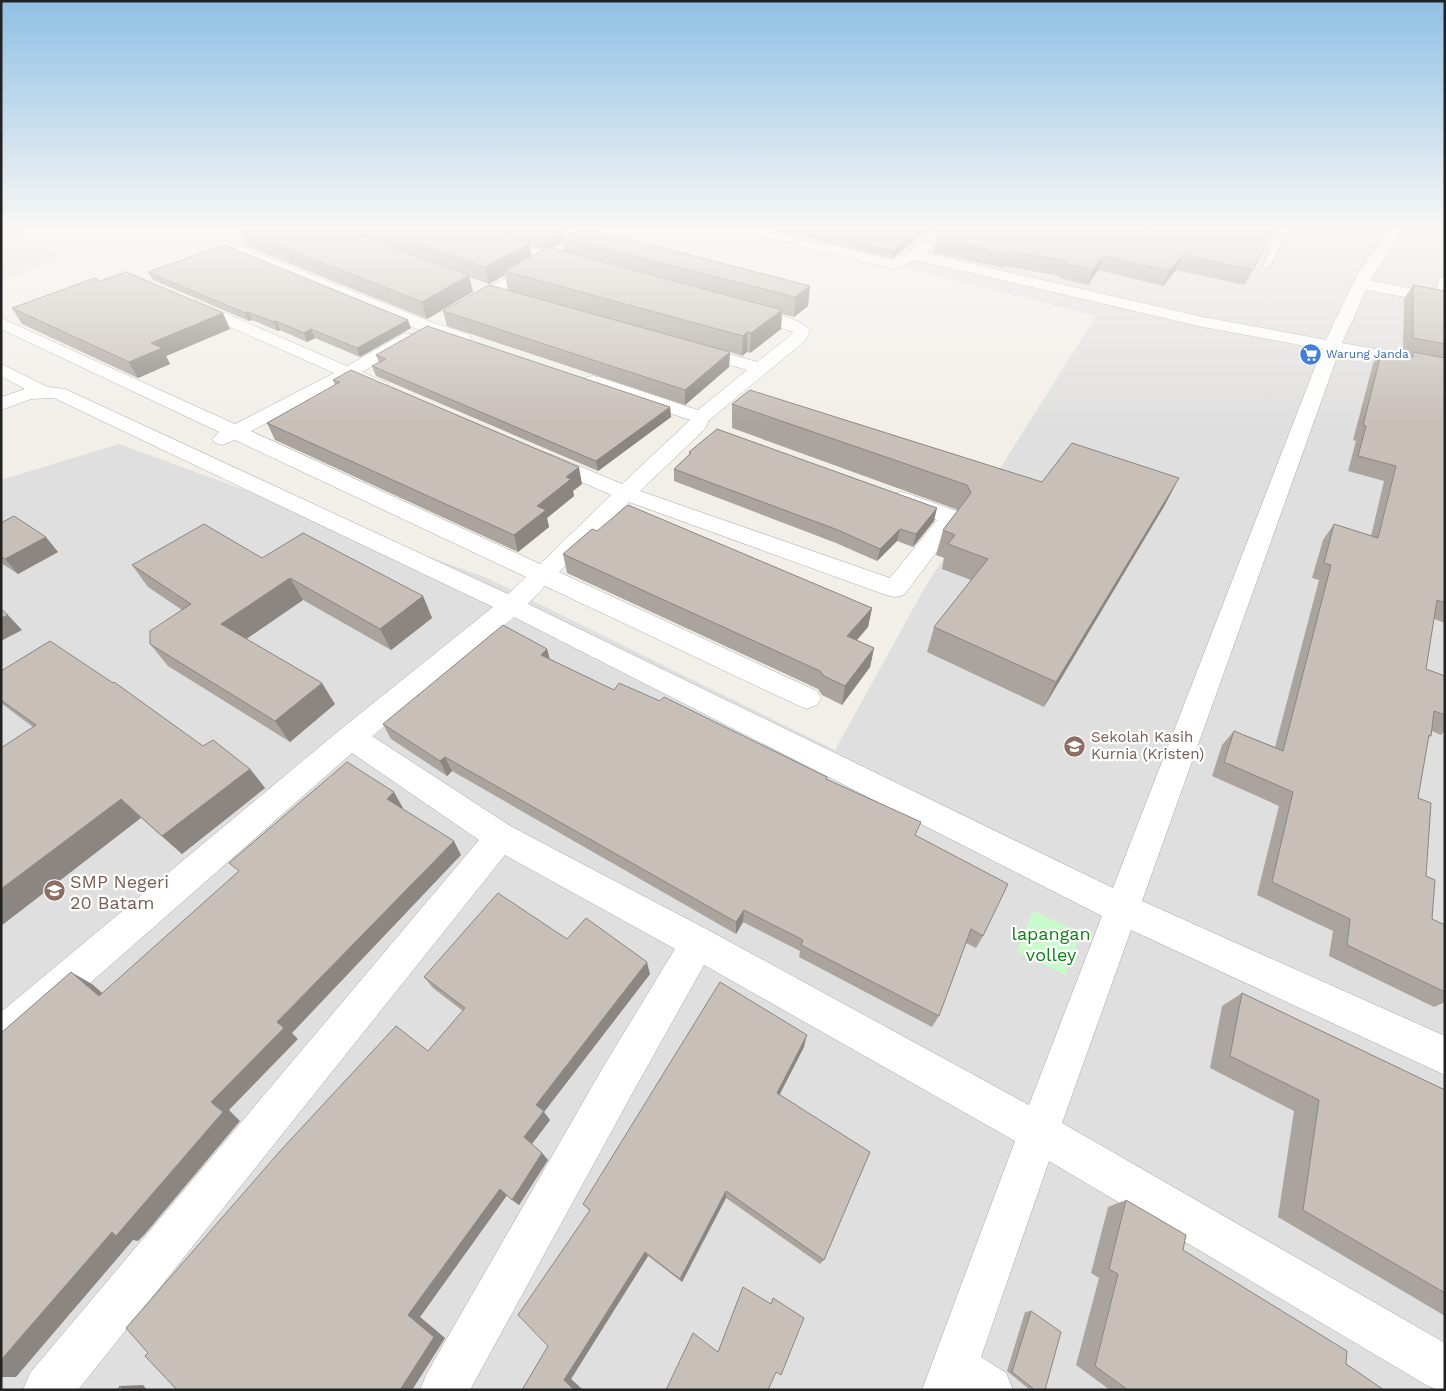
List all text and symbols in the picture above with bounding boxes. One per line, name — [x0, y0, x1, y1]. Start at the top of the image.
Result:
supermarket icon: Warung Janda — [1298, 342, 1322, 366]
place label: Warung Janda — [1326, 347, 1409, 361]
place label: Sekolah Kasih Kurnia (Kristen) — [1091, 728, 1204, 763]
school or university icon: Sekolah Kasih Kurnia (Kristen) — [1063, 734, 1087, 758]
place label: SMP Negeri 20 Batam — [70, 871, 169, 913]
school or university icon: SMP Negeri 20 Batam — [42, 879, 66, 903]
park label: lapangan volley — [1011, 923, 1091, 965]

